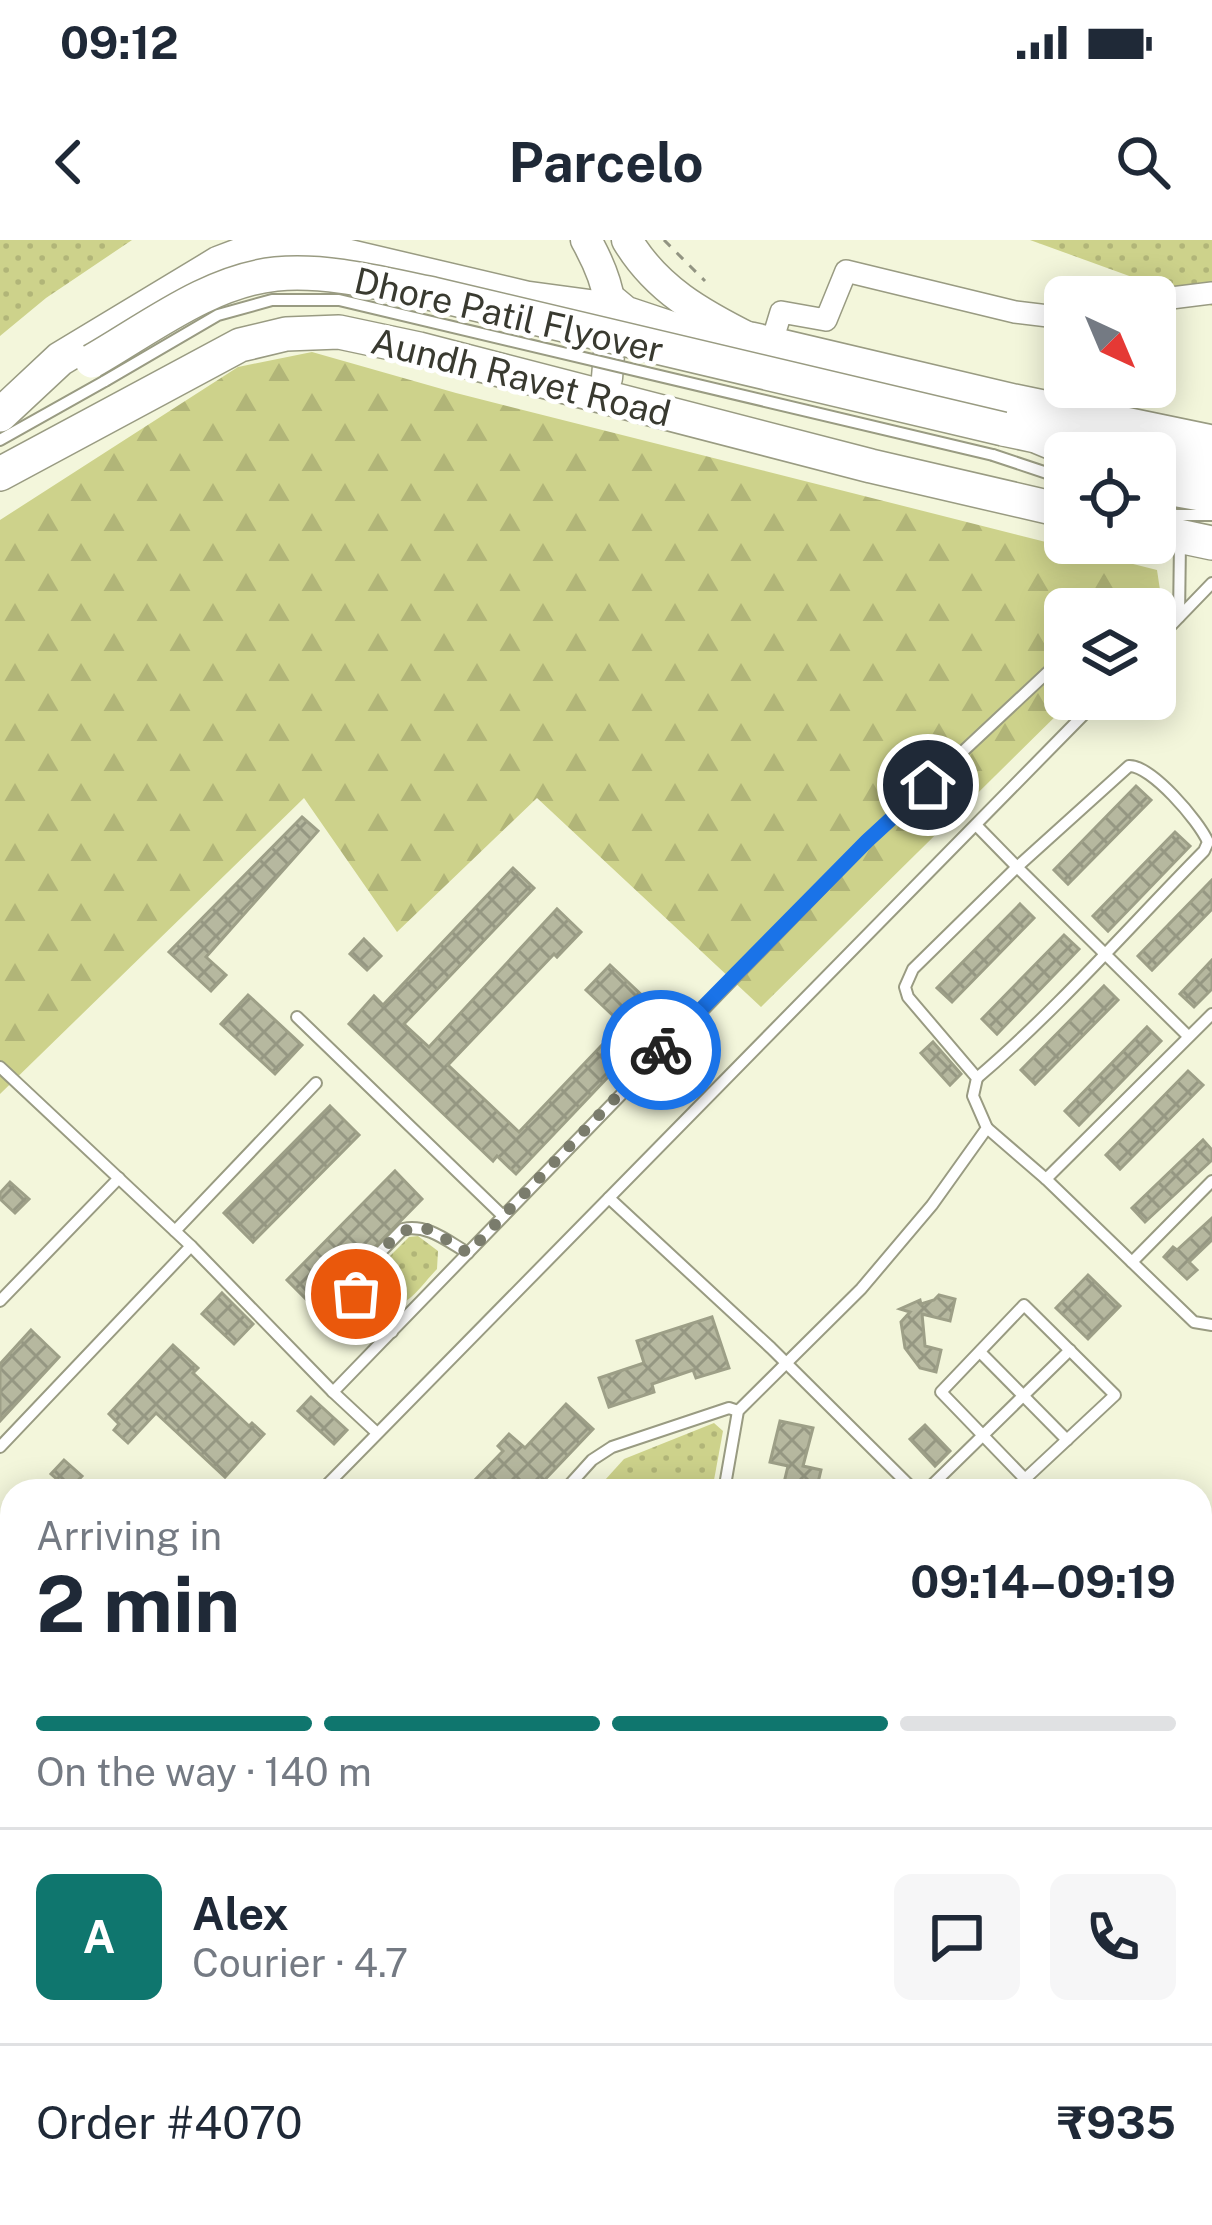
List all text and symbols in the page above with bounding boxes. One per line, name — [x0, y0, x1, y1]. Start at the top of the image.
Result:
text: 09:12 — [60, 16, 178, 69]
icon: back — [36, 129, 102, 195]
icon: search — [1110, 129, 1176, 195]
text: Parcelo — [508, 131, 704, 194]
street label: Dhore Patil Flyover — [350, 259, 668, 371]
north arrow — [1044, 276, 1176, 408]
map controls — [1044, 276, 1176, 720]
street label: Aundh Ravet Road — [367, 319, 675, 435]
button: locate — [1044, 432, 1176, 564]
button: layers — [1044, 588, 1176, 720]
pin — [877, 734, 979, 836]
icon: home — [895, 752, 961, 818]
courier — [601, 990, 721, 1110]
icon: bike — [628, 1017, 694, 1083]
pin — [305, 1243, 407, 1345]
icon: bag — [323, 1261, 389, 1327]
text: Arriving in — [36, 1513, 222, 1559]
text: 09:14–09:19 — [910, 1555, 1176, 1608]
text: 2 min — [36, 1558, 240, 1650]
text: On the way · 140 m — [36, 1749, 372, 1795]
button: chat — [894, 1874, 1020, 2000]
button: phone — [1050, 1874, 1176, 2000]
text: Alex — [192, 1887, 289, 1940]
text: A — [83, 1910, 115, 1963]
text: Courier · 4.7 — [192, 1940, 408, 1986]
text: Order #4070 — [36, 2096, 303, 2149]
text: ₹935 — [1057, 2096, 1176, 2149]

